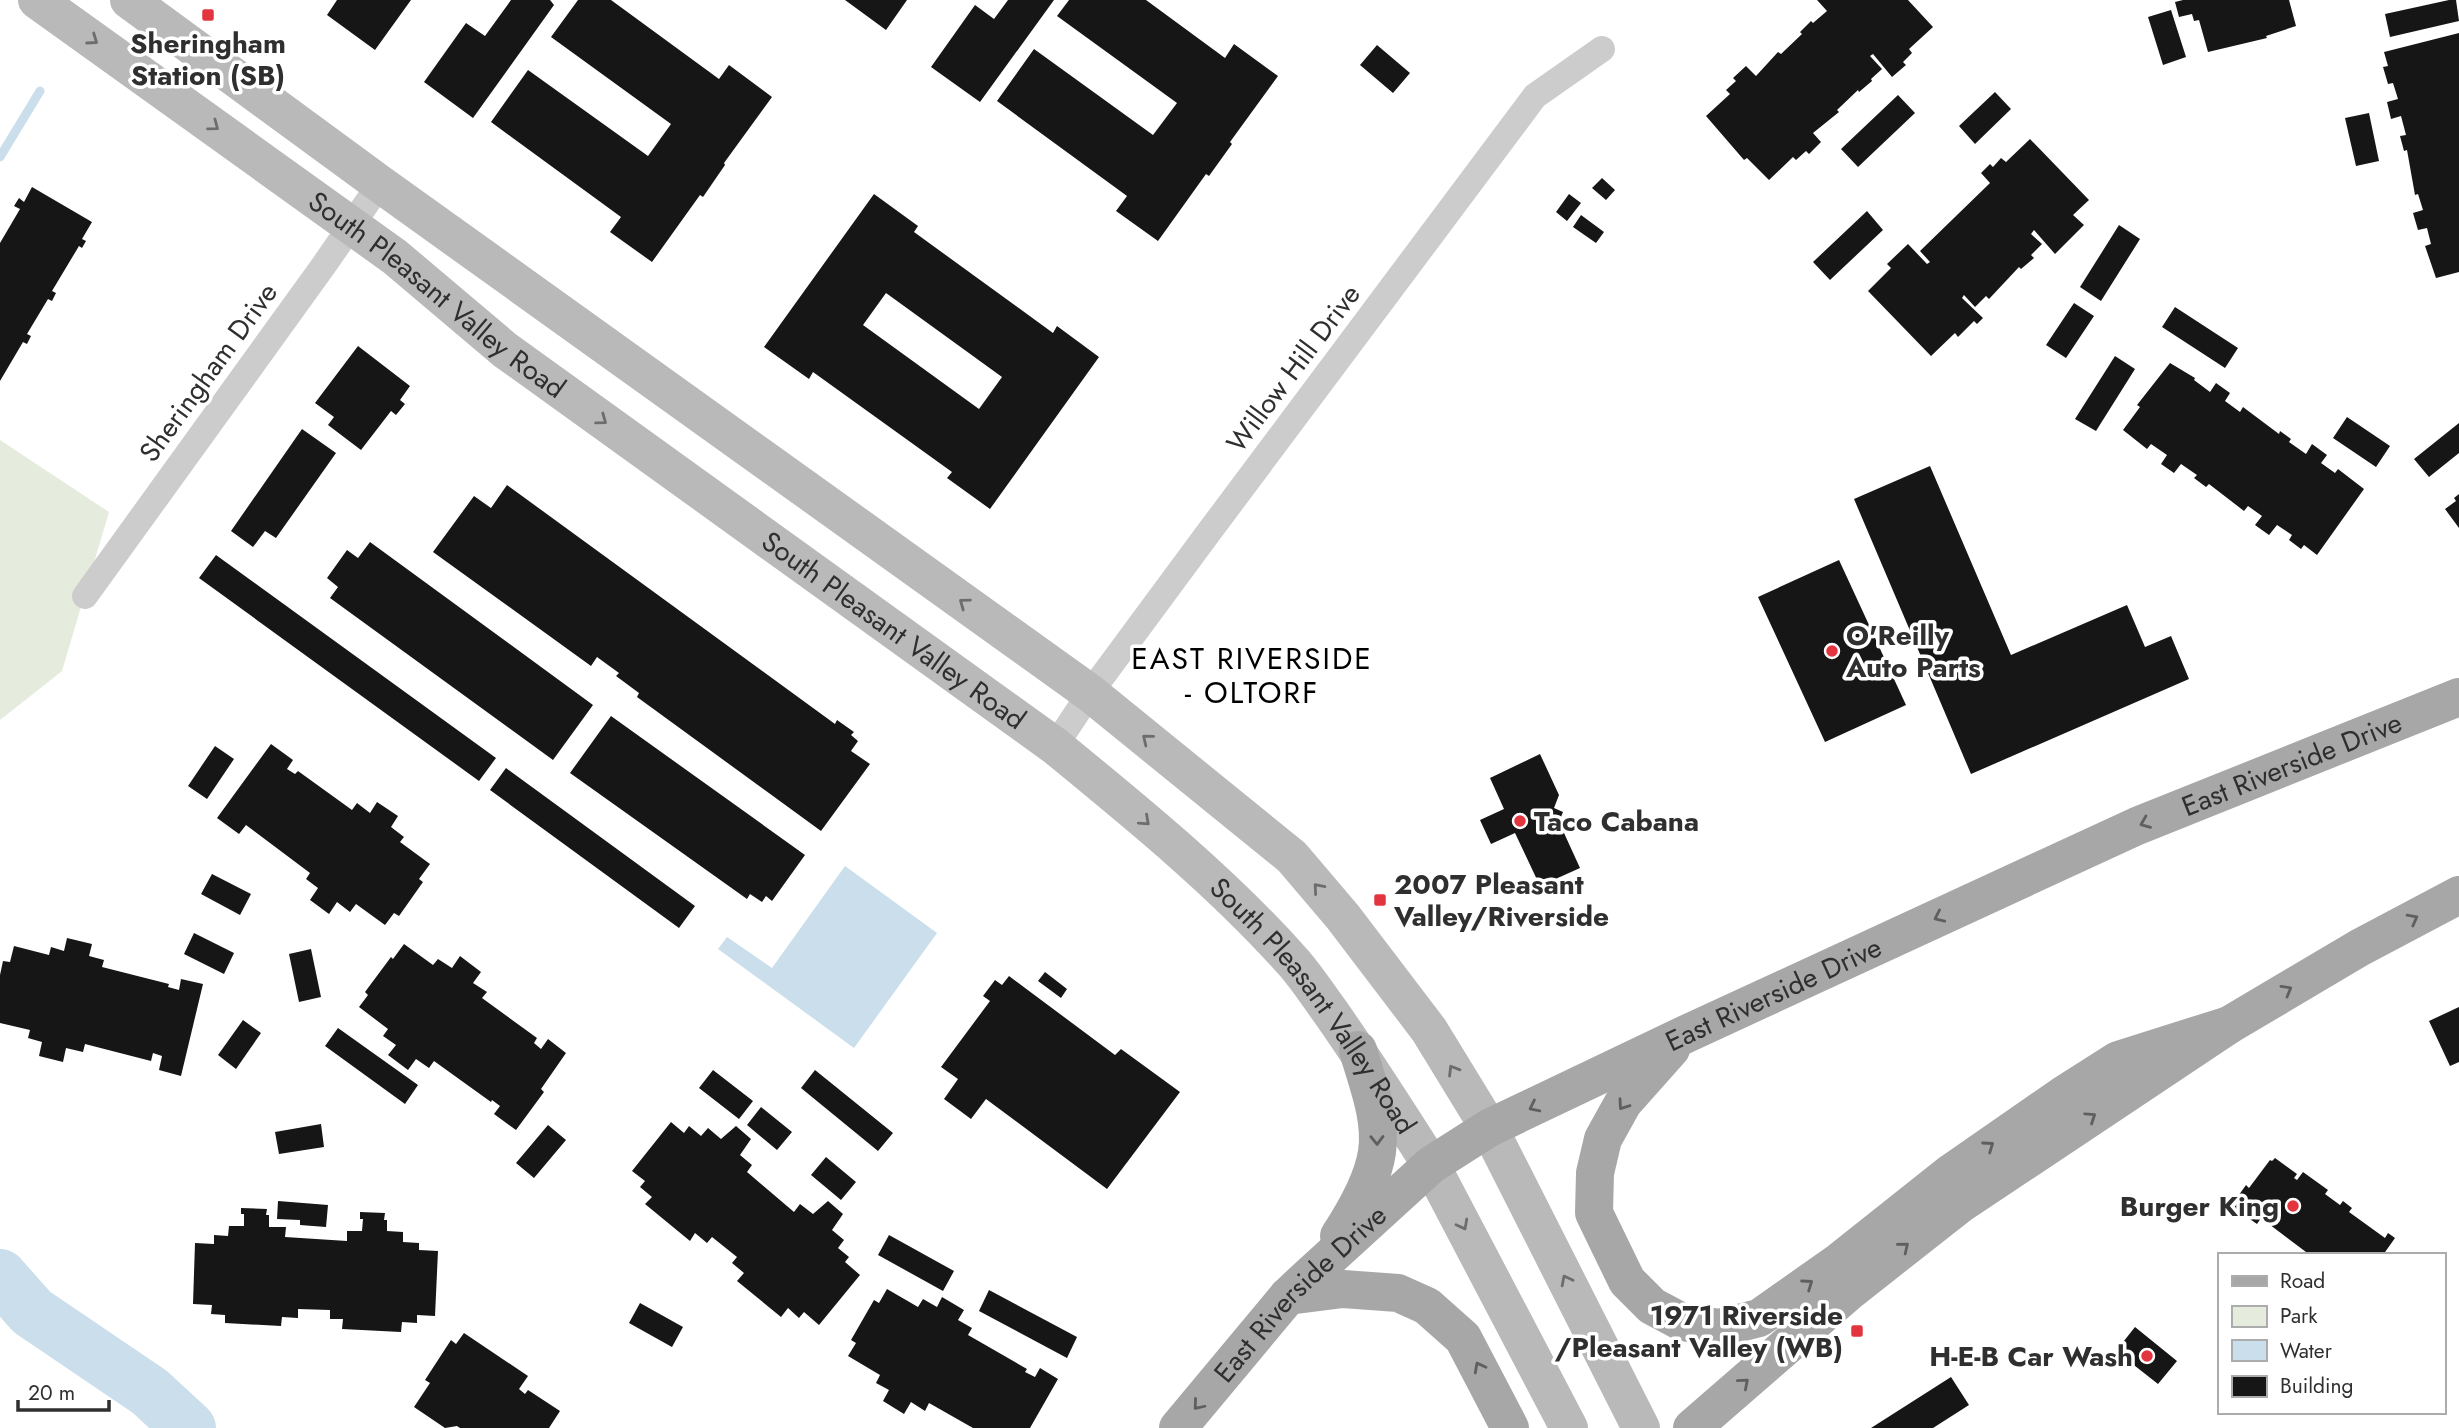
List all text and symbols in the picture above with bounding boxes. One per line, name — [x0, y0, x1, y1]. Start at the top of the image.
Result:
marker: Sheringham Station (SB) — [200, 7, 216, 23]
place label: Sheringham Station (SB) — [130, 23, 286, 96]
one-way arrow — [85, 31, 98, 44]
one-way arrow — [206, 118, 218, 131]
street label: South Pleasant Valley Road — [300, 181, 574, 408]
street label: Sheringham Drive — [129, 274, 287, 470]
street label: Willow Hill Drive — [1217, 276, 1370, 461]
one-way arrow — [595, 412, 607, 424]
street label: South Pleasant Valley Road — [753, 521, 1034, 740]
one-way arrow — [959, 599, 972, 611]
place label: O'Reilly Auto Parts — [1845, 615, 1981, 688]
district label: EAST RIVERSIDE - OLTORF — [1131, 637, 1373, 714]
marker: O'Reilly Auto Parts — [1824, 643, 1840, 659]
street label: East Riverside Drive — [2176, 702, 2408, 827]
one-way arrow — [1142, 734, 1154, 747]
place label: Taco Cabana — [1534, 801, 1699, 842]
one-way arrow — [1137, 813, 1150, 825]
marker: Taco Cabana — [1512, 813, 1528, 829]
one-way arrow — [2140, 814, 2152, 828]
place label: 2007 Pleasant Valley/Riverside — [1393, 864, 1609, 937]
street label: South Pleasant Valley Road — [1200, 868, 1426, 1142]
one-way arrow — [1314, 883, 1326, 896]
marker: 2007 Pleasant Valley/Riverside — [1372, 892, 1388, 908]
one-way arrow — [1933, 909, 1946, 923]
one-way arrow — [2406, 914, 2418, 928]
street label: East Riverside Drive — [1659, 927, 1888, 1062]
one-way arrow — [2280, 985, 2292, 998]
one-way arrow — [1449, 1064, 1462, 1077]
one-way arrow — [1619, 1097, 1631, 1110]
one-way arrow — [1529, 1098, 1541, 1112]
one-way arrow — [2083, 1113, 2096, 1126]
one-way arrow — [1369, 1135, 1384, 1146]
one-way arrow — [1981, 1142, 1994, 1154]
place label: Burger King — [2120, 1186, 2279, 1227]
street label: East Riverside Drive — [1204, 1195, 1396, 1391]
marker: Burger King — [2285, 1198, 2301, 1214]
one-way arrow — [1455, 1218, 1468, 1231]
one-way arrow — [1895, 1243, 1908, 1255]
legend — [2218, 1253, 2445, 1414]
text: Road — [2280, 1266, 2325, 1296]
one-way arrow — [1560, 1275, 1574, 1287]
one-way arrow — [1800, 1280, 1813, 1292]
place label: 1971 Riverside /Pleasant Valley (WB) — [1554, 1295, 1843, 1368]
text: Park — [2280, 1301, 2318, 1331]
marker: 1971 Riverside /Pleasant Valley (WB) — [1849, 1323, 1865, 1339]
place label: H-E-B Car Wash — [1929, 1336, 2133, 1377]
text: Water — [2280, 1336, 2333, 1366]
marker: H-E-B Car Wash — [2139, 1348, 2155, 1364]
one-way arrow — [1473, 1362, 1487, 1375]
scale bar — [18, 1368, 108, 1412]
text: Building — [2280, 1371, 2353, 1401]
text: 20 m — [28, 1378, 75, 1408]
one-way arrow — [1736, 1379, 1749, 1391]
one-way arrow — [1193, 1397, 1206, 1409]

